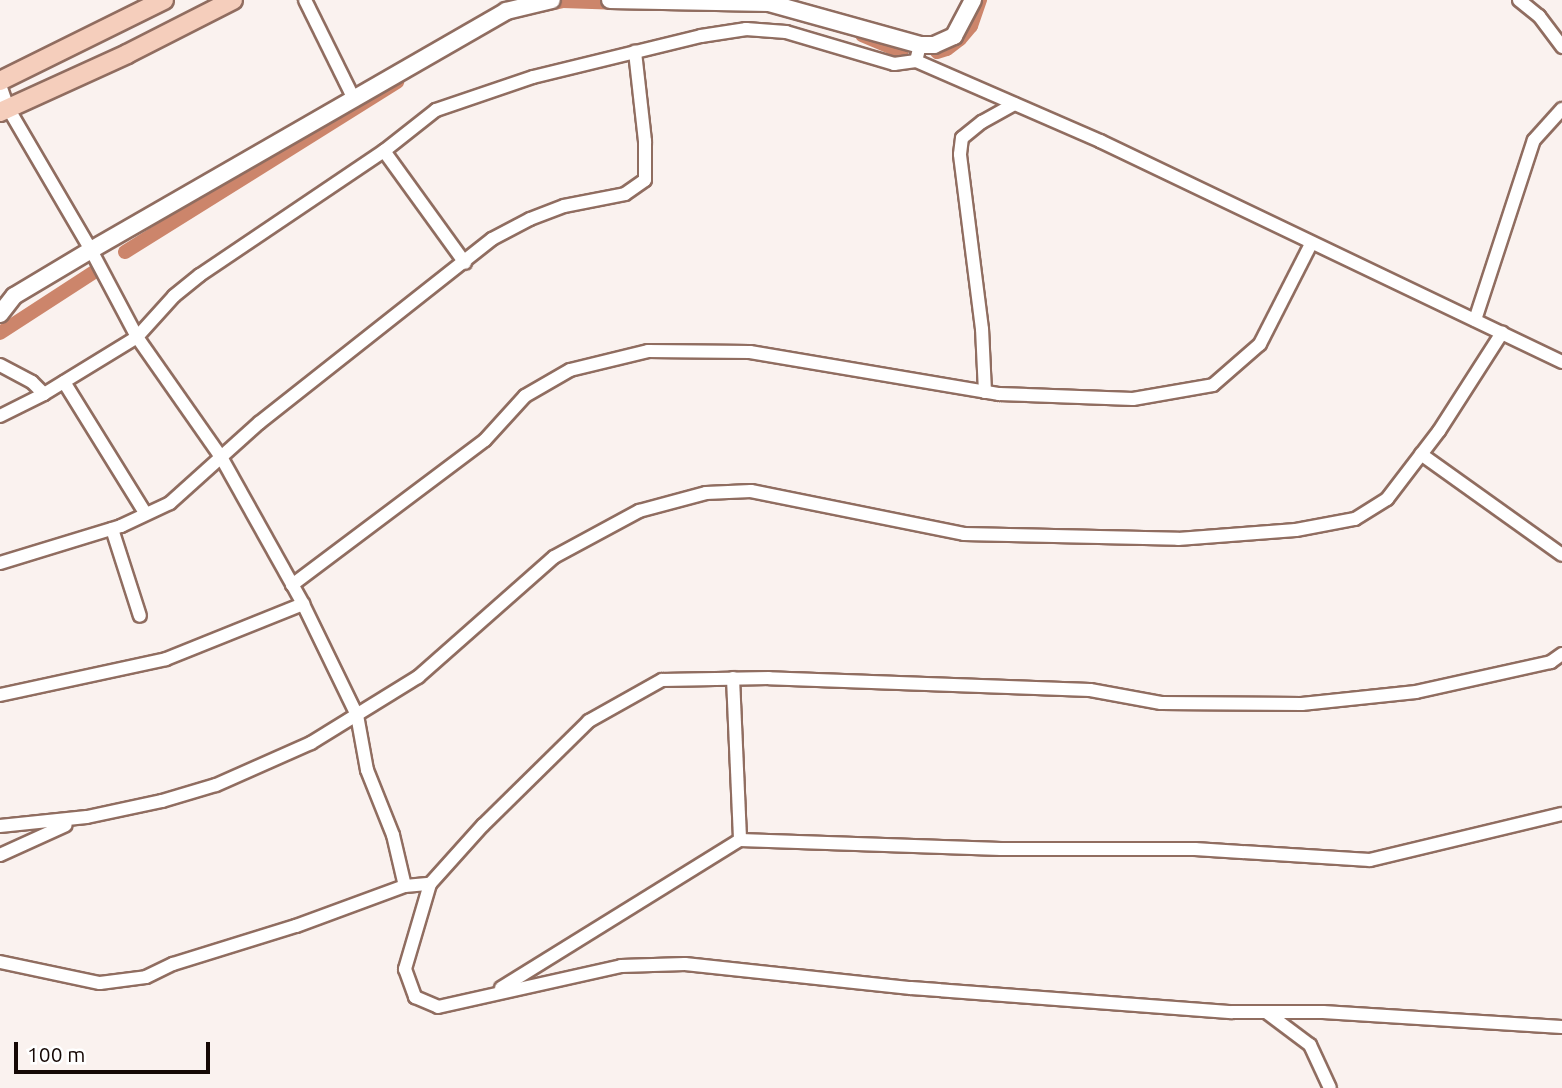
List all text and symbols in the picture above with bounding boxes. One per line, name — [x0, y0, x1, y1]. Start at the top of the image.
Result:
scale bar — [18, 1028, 214, 1072]
text: 100 m — [27, 1042, 85, 1066]

